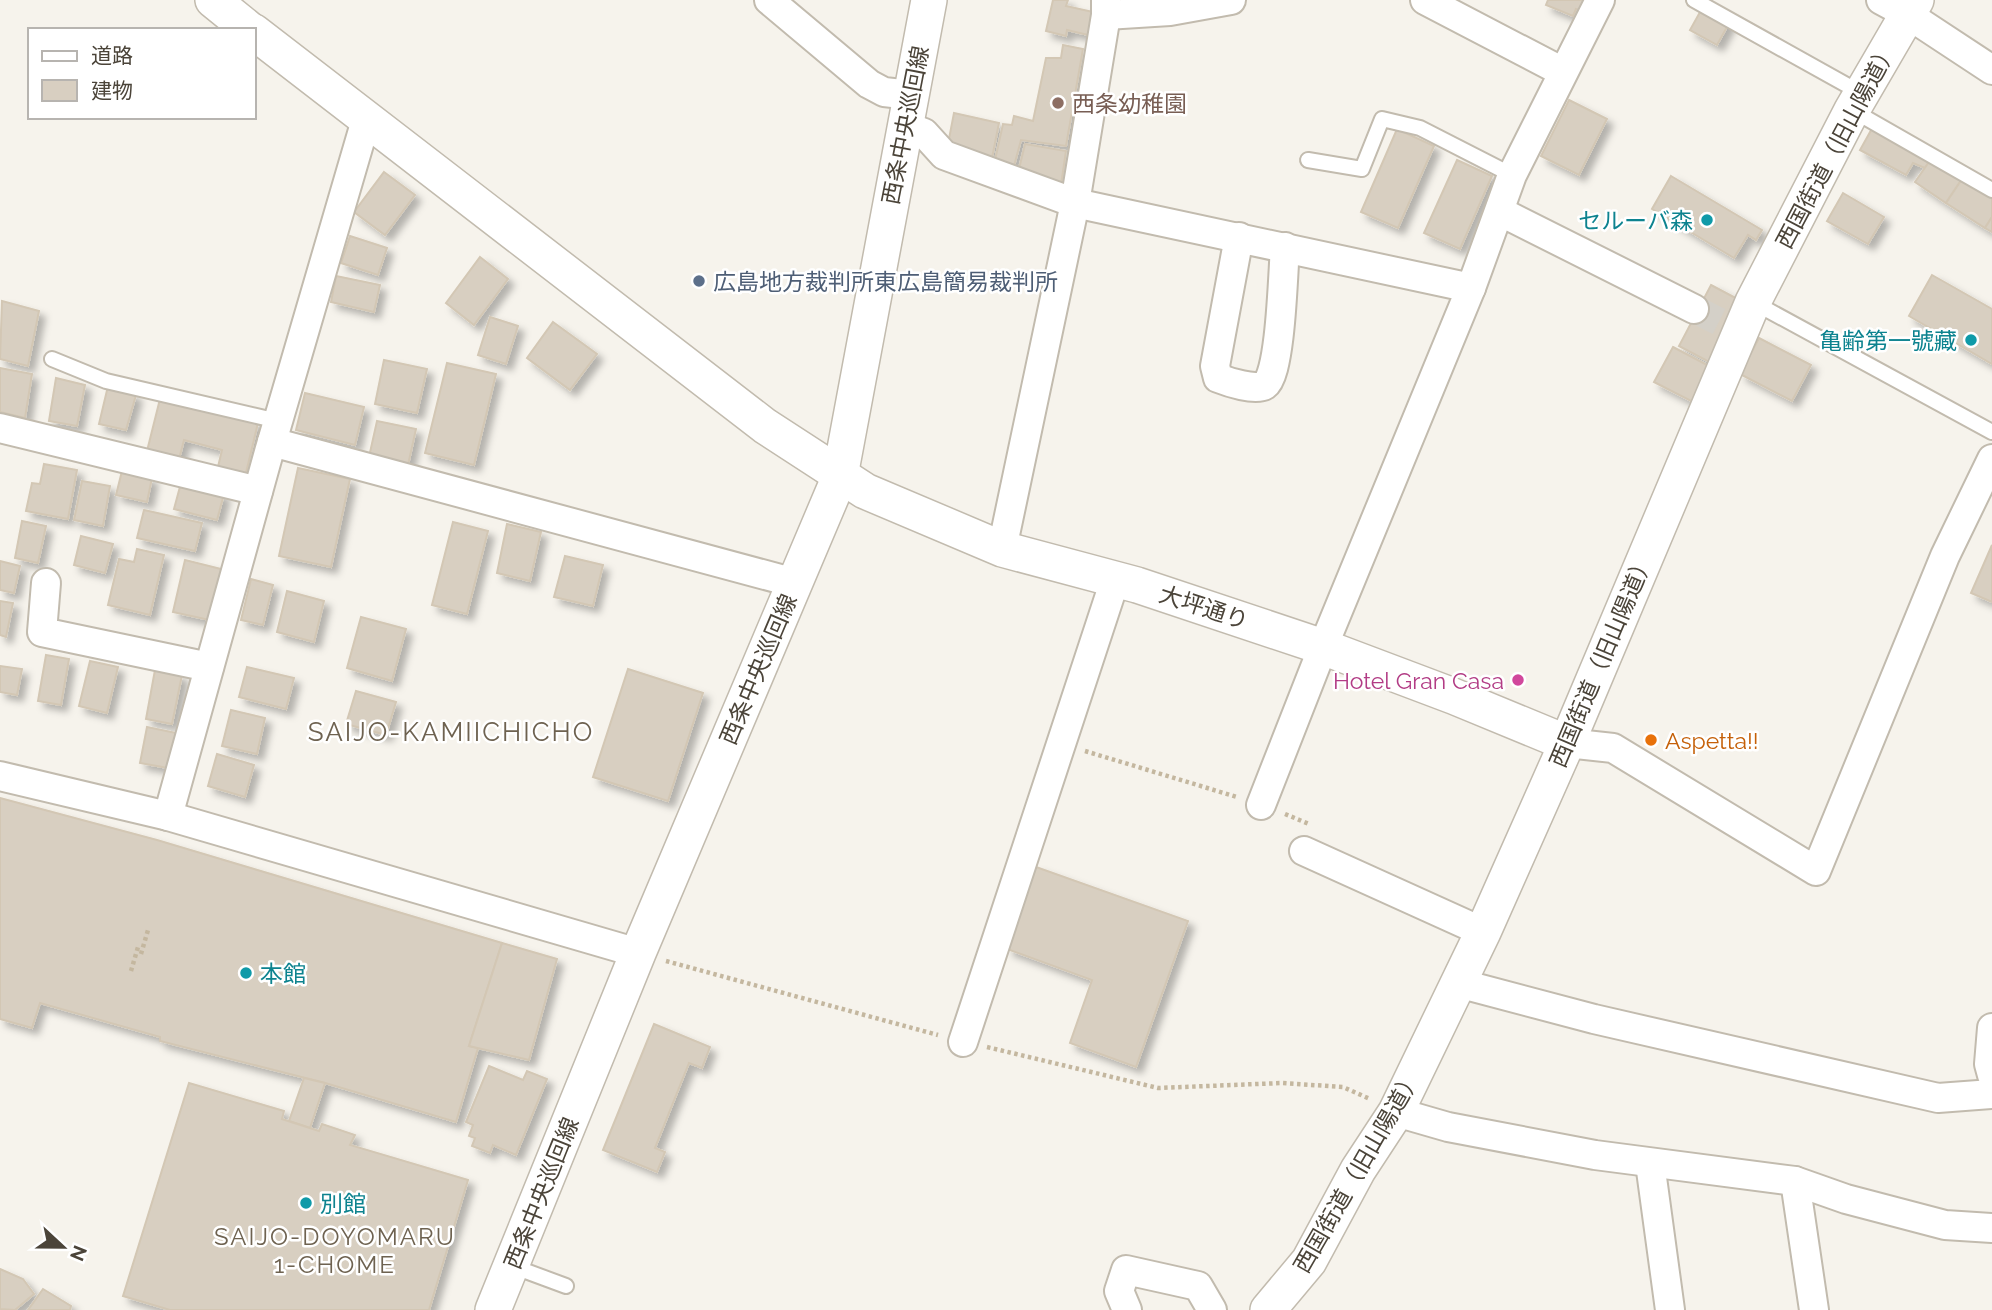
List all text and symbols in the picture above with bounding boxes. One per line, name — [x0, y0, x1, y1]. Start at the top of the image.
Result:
legend — [28, 28, 256, 119]
street label: 西国街道（旧山陽道） — [1770, 37, 1902, 253]
text: 道路 — [91, 43, 133, 68]
street label: 西条中央巡回線 — [876, 43, 934, 207]
text: 建物 — [91, 78, 133, 103]
place label: 西条幼稚園 — [1072, 90, 1187, 117]
marker: 西条幼稚園 — [1050, 95, 1066, 111]
place label: セルーバ森 — [1578, 207, 1693, 234]
marker: セルーバ森 — [1699, 212, 1715, 228]
place label: 広島地方裁判所東広島簡易裁判所 — [713, 268, 1058, 295]
marker: 広島地方裁判所東広島簡易裁判所 — [691, 273, 707, 289]
place label: 亀齢第一號藏 — [1819, 327, 1957, 354]
marker: 亀齢第一號藏 — [1963, 332, 1979, 348]
street label: 西国街道（旧山陽道） — [1544, 549, 1658, 771]
street label: 大坪通り — [1156, 580, 1252, 634]
street label: 西条中央巡回線 — [714, 590, 802, 748]
place label: Hotel Gran Casa — [1333, 667, 1504, 694]
marker: Hotel Gran Casa — [1510, 672, 1526, 688]
district label: SAIJO-KAMIICHICHO — [308, 717, 594, 747]
place label: Aspetta!! — [1665, 727, 1759, 754]
marker: Aspetta!! — [1643, 732, 1659, 748]
place label: 本館 — [260, 960, 306, 987]
marker: 本館 — [238, 965, 254, 981]
street label: 西国街道（旧山陽道） — [1288, 1065, 1426, 1277]
street label: 西条中央巡回線 — [498, 1113, 584, 1273]
place label: 別館 — [320, 1190, 366, 1217]
marker: 別館 — [298, 1195, 314, 1211]
north arrow — [28, 1212, 98, 1282]
district label: SAIJO-DOYOMARU 1-CHOME — [214, 1222, 456, 1279]
text: N — [66, 1243, 92, 1264]

